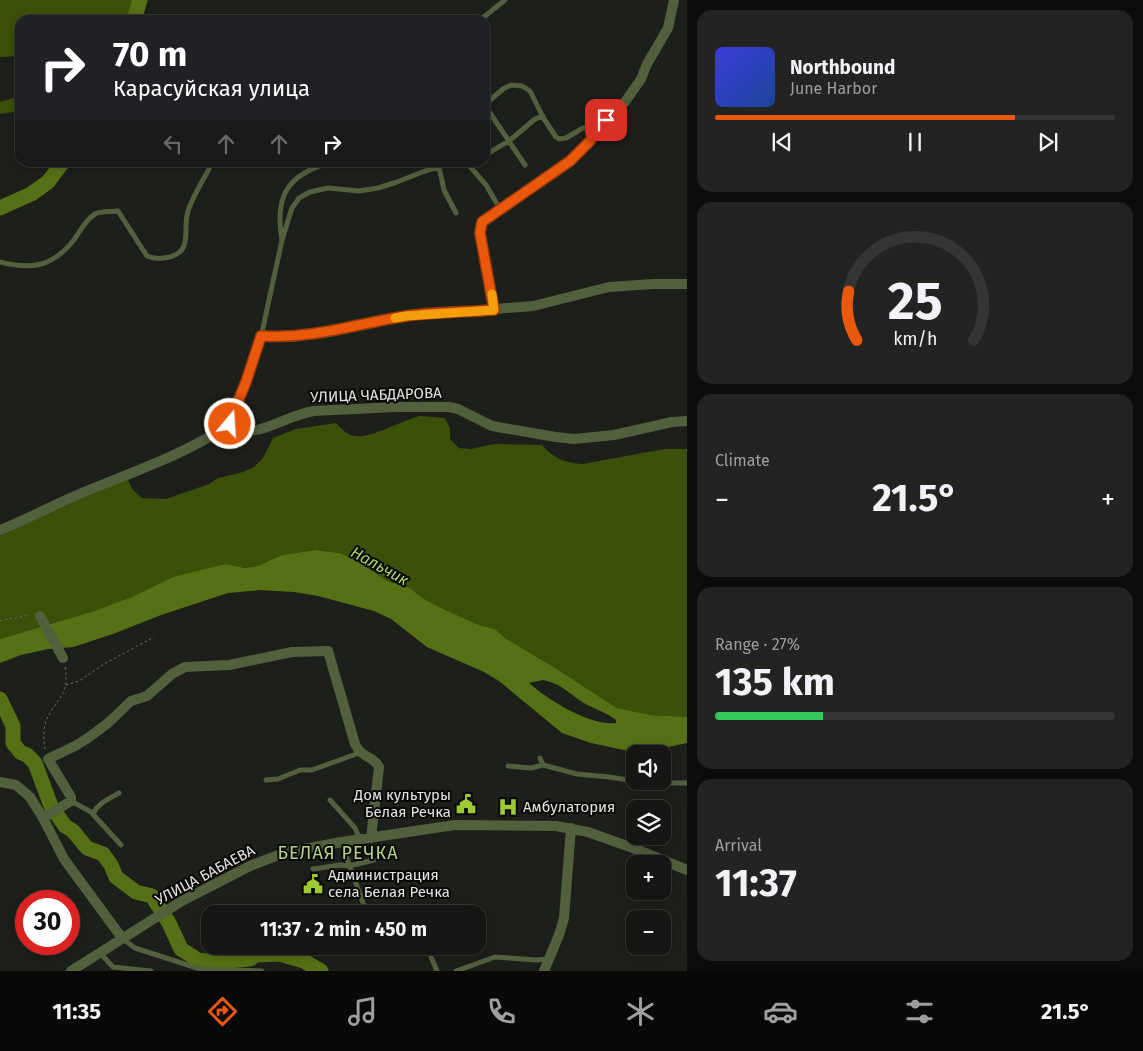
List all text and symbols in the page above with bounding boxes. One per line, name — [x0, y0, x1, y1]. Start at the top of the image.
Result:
text: 70 m — [113, 33, 187, 75]
icon: right — [30, 35, 95, 100]
text: Northbound — [790, 56, 895, 79]
text: Карасуйская улица — [113, 75, 310, 102]
text: June Harbor — [790, 79, 877, 98]
pin — [585, 99, 627, 141]
icon: arrive — [592, 106, 620, 134]
icon: previous — [768, 128, 796, 156]
icon: pause — [901, 128, 929, 156]
icon: next — [1034, 128, 1062, 156]
icon: left — [159, 130, 187, 158]
icon: ahead — [212, 130, 240, 158]
icon: ahead — [265, 130, 293, 158]
icon: right — [318, 130, 346, 158]
text: 25 — [888, 270, 942, 333]
text: km/h — [893, 328, 937, 350]
street label: УЛИЦА ЧАБДАРОВА — [310, 384, 442, 406]
position arrow — [203, 397, 255, 449]
text: Climate — [715, 451, 770, 470]
text: 21.5° — [872, 475, 958, 521]
text: − — [715, 483, 729, 516]
text: + — [1101, 483, 1115, 516]
water label: Нальчик — [348, 542, 413, 590]
text: Range · 27% — [715, 635, 800, 654]
text: 135 km — [715, 659, 835, 705]
map controls — [626, 745, 671, 955]
button: sound — [626, 745, 671, 790]
place label: Дом культуры Белая Речка — [353, 786, 451, 821]
public building icon: Дом культуры Белая Речка — [455, 793, 477, 815]
hospital icon: Амбулатория — [497, 796, 519, 818]
place label: Амбулатория — [523, 798, 615, 816]
button: layers — [626, 800, 671, 845]
text: Arrival — [715, 836, 762, 855]
street label: УЛИЦА БАБАЕВА — [152, 841, 258, 909]
district label: БЕЛАЯ РЕЧКА — [278, 842, 398, 864]
button: + — [626, 855, 671, 900]
text: 11:37 — [715, 860, 797, 906]
place label: Администрация села Белая Речка — [328, 866, 450, 901]
public building icon: Администрация села Белая Речка — [302, 873, 324, 895]
speed limit sign: 30 — [15, 890, 80, 955]
button: − — [626, 910, 671, 955]
text: 11:37 · 2 min · 450 m — [260, 918, 427, 941]
icon: directions — [205, 994, 240, 1029]
icon: music — [345, 994, 380, 1029]
icon: phone — [484, 994, 519, 1029]
icon: climate — [623, 994, 658, 1029]
icon: car — [763, 994, 798, 1029]
icon: filters — [902, 994, 937, 1029]
text: 11:35 — [52, 998, 101, 1025]
text: 21.5° — [1041, 998, 1091, 1025]

